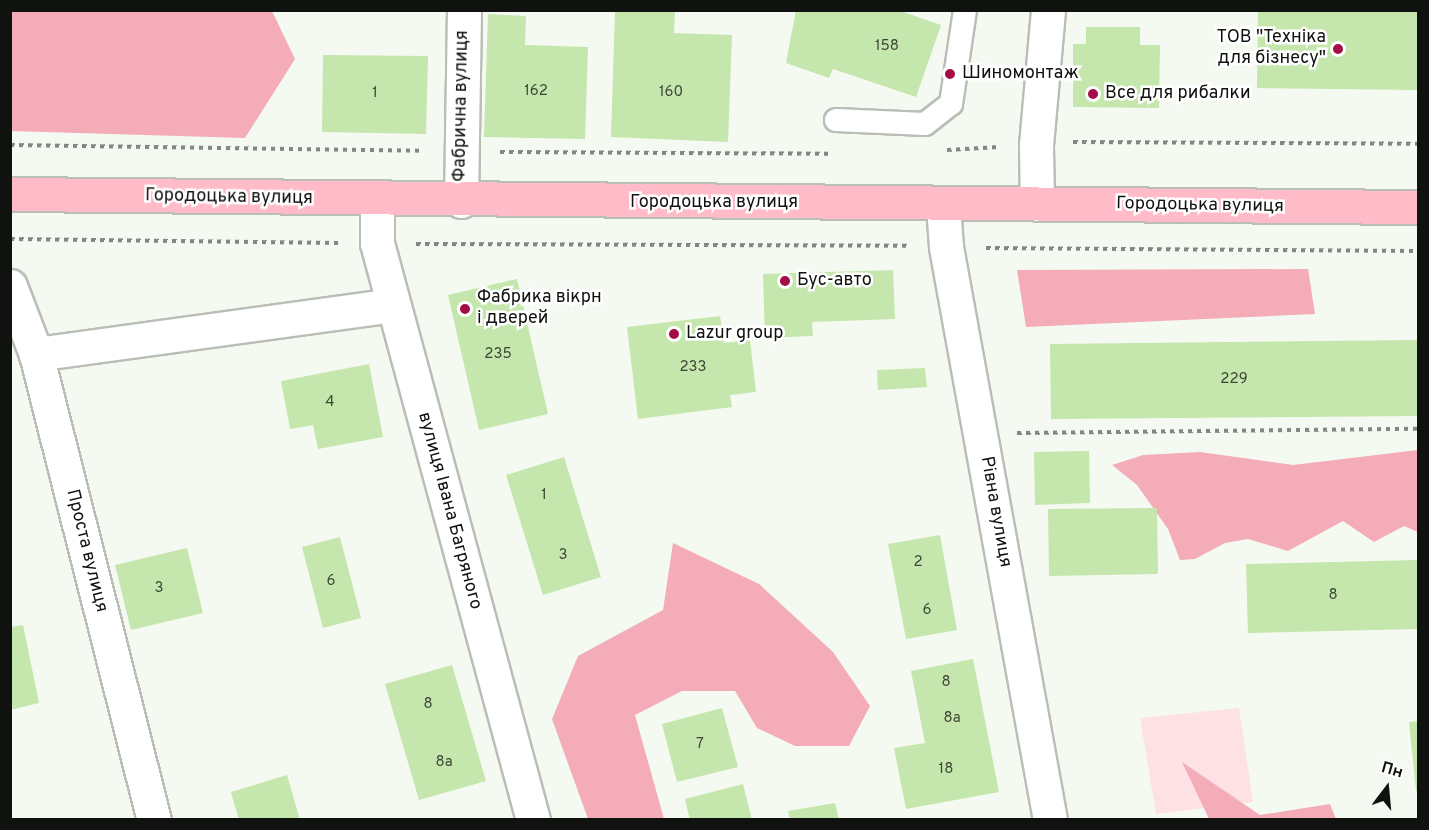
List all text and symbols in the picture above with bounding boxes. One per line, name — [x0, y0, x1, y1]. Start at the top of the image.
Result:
place label: ТОВ "Техніка для бізнесу" — [1217, 28, 1326, 70]
street label: Фабрична вулиця — [450, 30, 474, 182]
house number: 158 — [875, 38, 899, 56]
marker: ТОВ "Техніка для бізнесу" — [1331, 42, 1345, 56]
place label: Шиномонтаж — [962, 63, 1079, 85]
marker: Шиномонтаж — [943, 67, 957, 81]
house number: 162 — [524, 83, 548, 101]
place label: Все для рибалки — [1105, 83, 1251, 105]
house number: 160 — [659, 84, 683, 102]
house number: 1 — [372, 85, 378, 103]
marker: Все для рибалки — [1086, 87, 1100, 101]
street label: Городоцька вулиця — [145, 186, 313, 210]
street label: Городоцька вулиця — [630, 192, 798, 214]
street label: Городоцька вулиця — [1116, 194, 1284, 218]
place label: Бус-авто — [797, 270, 872, 292]
marker: Бус-авто — [778, 274, 792, 288]
place label: Фабрика вікрн і дверей — [477, 288, 602, 330]
marker: Фабрика вікрн і дверей — [458, 302, 472, 316]
place label: Lazur group — [686, 323, 783, 345]
marker: Lazur group — [667, 327, 681, 341]
house number: 235 — [484, 346, 512, 364]
house number: 233 — [679, 359, 707, 377]
house number: 229 — [1220, 371, 1248, 389]
house number: 4 — [325, 394, 335, 412]
street label: вулиця Івана Багряного — [412, 410, 486, 612]
street label: Рівна вулиця — [975, 455, 1015, 569]
street label: Проста вулиця — [60, 487, 112, 615]
house number: 1 — [541, 487, 547, 505]
house number: 3 — [558, 547, 568, 565]
house number: 2 — [913, 554, 923, 572]
house number: 6 — [327, 573, 335, 591]
house number: 3 — [154, 580, 164, 598]
house number: 8 — [1328, 587, 1338, 605]
house number: 6 — [923, 602, 931, 620]
house number: 8 — [941, 674, 951, 692]
house number: 8 — [423, 696, 433, 714]
house number: 8а — [943, 710, 961, 728]
house number: 7 — [696, 736, 704, 754]
house number: 8а — [435, 754, 453, 772]
north arrow — [1357, 758, 1417, 818]
text: Пн — [1379, 758, 1405, 783]
house number: 18 — [939, 761, 953, 779]

